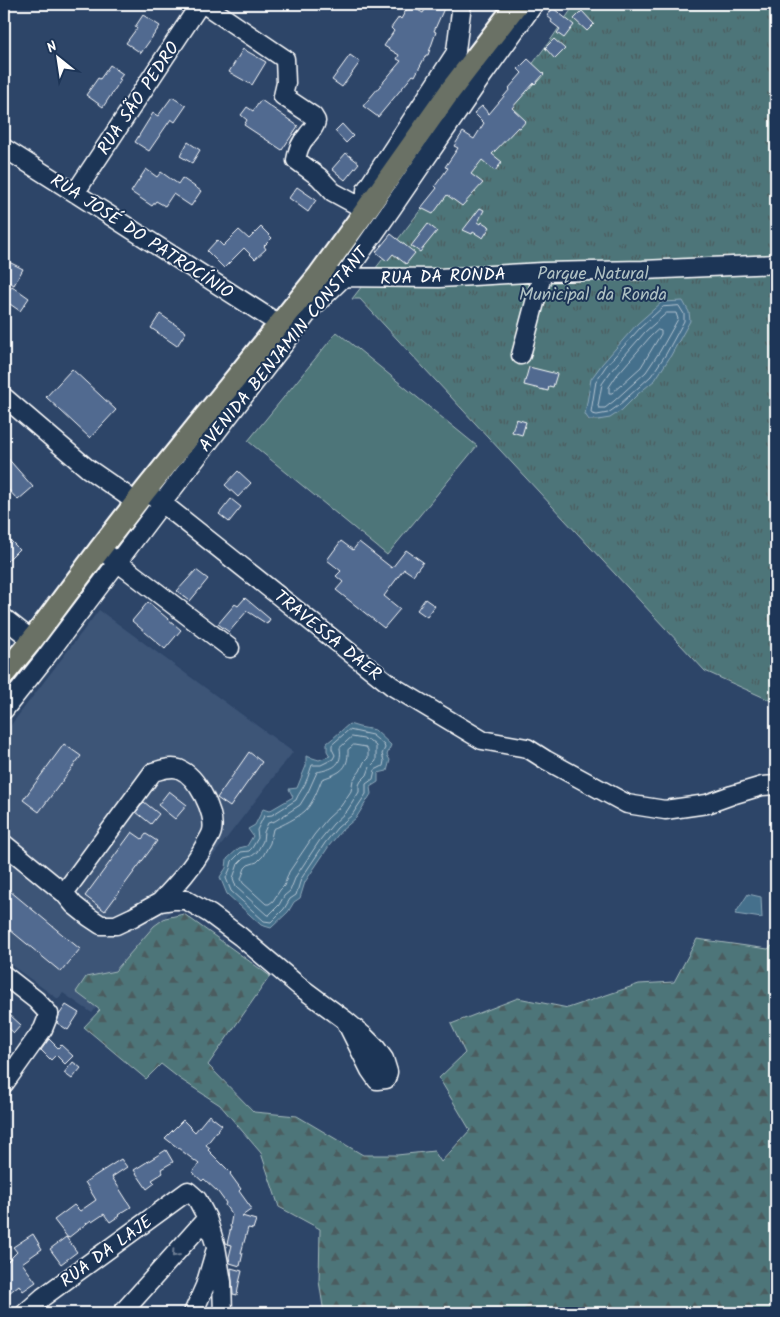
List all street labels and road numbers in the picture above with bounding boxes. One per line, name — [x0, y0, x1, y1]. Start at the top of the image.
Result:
street label: RUA SÃO PEDRO — [90, 36, 188, 162]
street label: RUA JOSÉ DO PATROCÍNIO — [44, 167, 238, 307]
street label: AVENIDA BENJAMIN CONSTANT — [192, 240, 377, 459]
street label: RUA DA RONDA — [380, 261, 506, 294]
street label: TRAVESSA DAER — [267, 583, 388, 689]
street label: RUA DA LAJE — [54, 1208, 160, 1296]

